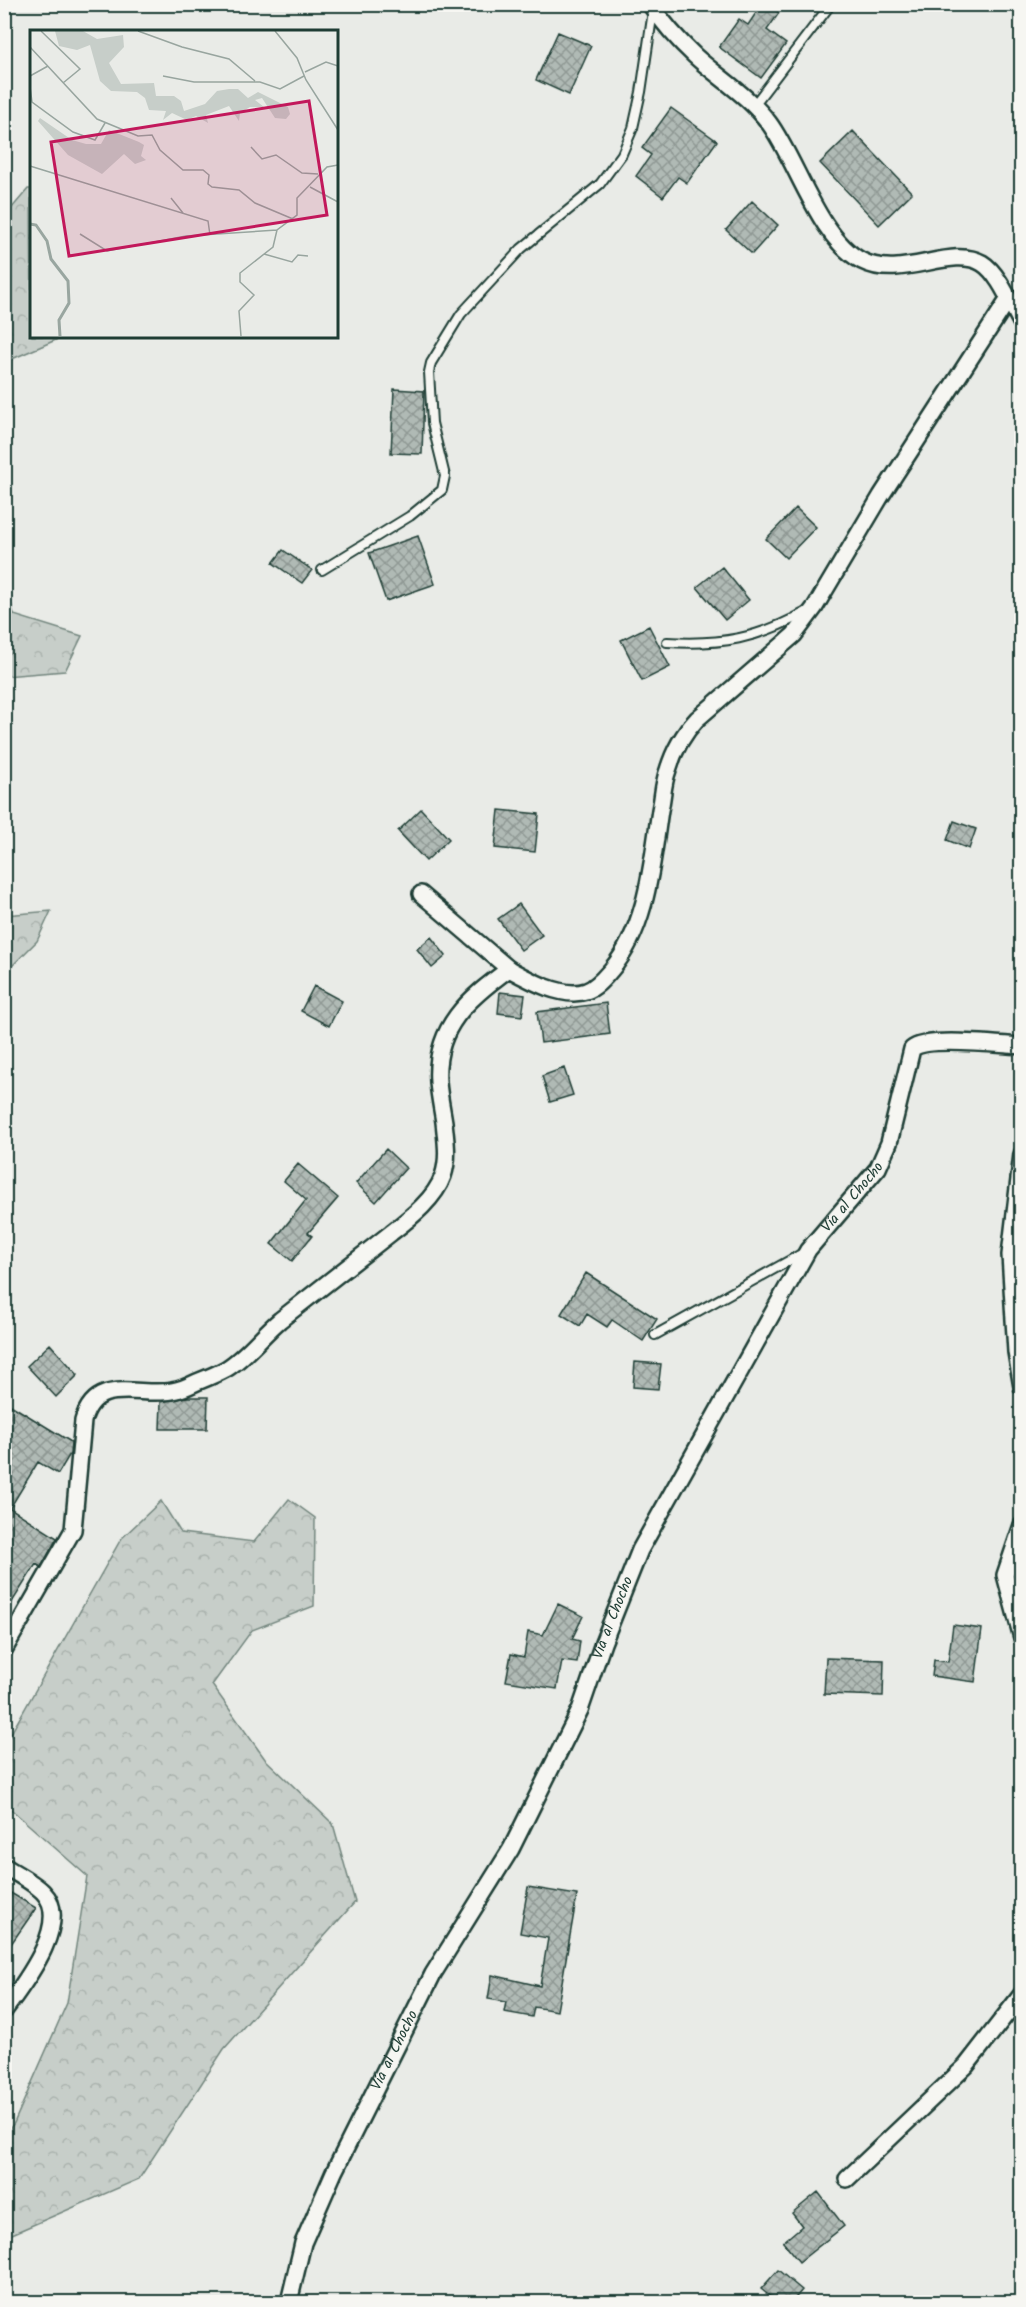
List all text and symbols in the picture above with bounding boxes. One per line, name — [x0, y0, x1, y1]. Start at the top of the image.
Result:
inset map — [30, 30, 338, 338]
street label: Vía al Chocho — [816, 1159, 891, 1238]
street label: Vía al Chocho — [586, 1573, 640, 1662]
street label: Vía al Chocho — [365, 2006, 425, 2095]

